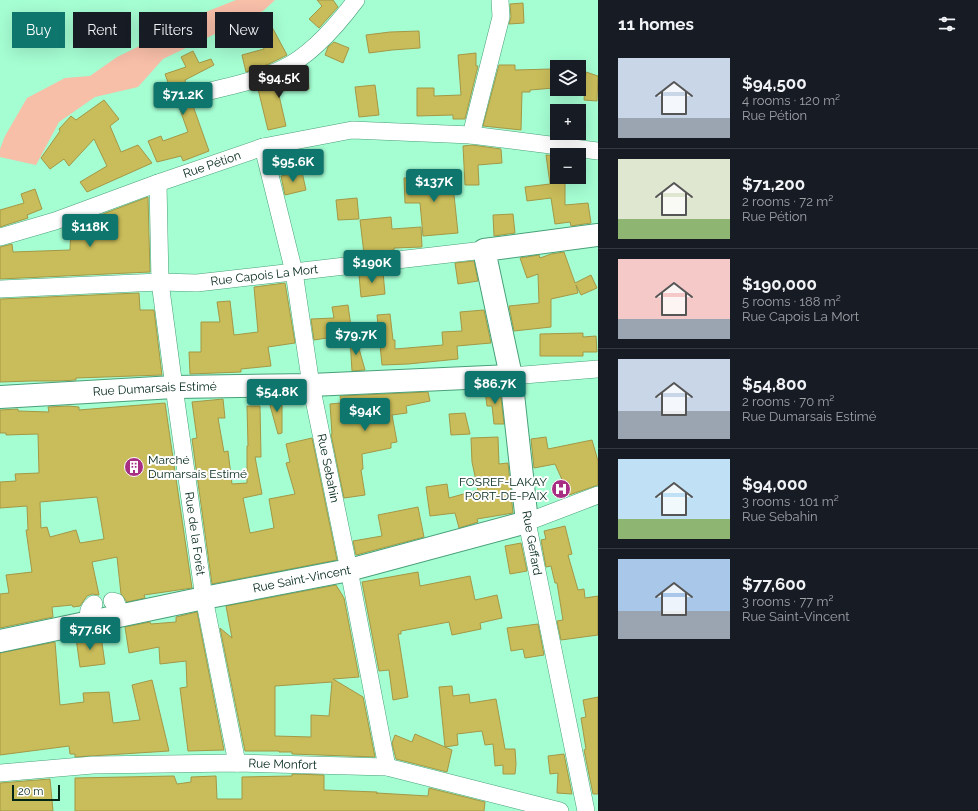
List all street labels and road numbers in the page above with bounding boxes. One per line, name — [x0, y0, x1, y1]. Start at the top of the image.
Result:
street label: Rue Pétion — [181, 148, 243, 181]
street label: Rue Capois La Mort — [210, 262, 319, 288]
street label: Rue Dumarsais Estimé — [92, 379, 217, 399]
street label: Rue Sebahin — [314, 433, 342, 504]
street label: Rue de la Forêt — [182, 491, 208, 576]
street label: Rue Geffard — [519, 510, 545, 576]
street label: Rue Saint-Vincent — [252, 563, 352, 595]
street label: Rue Monfort — [248, 756, 317, 772]

